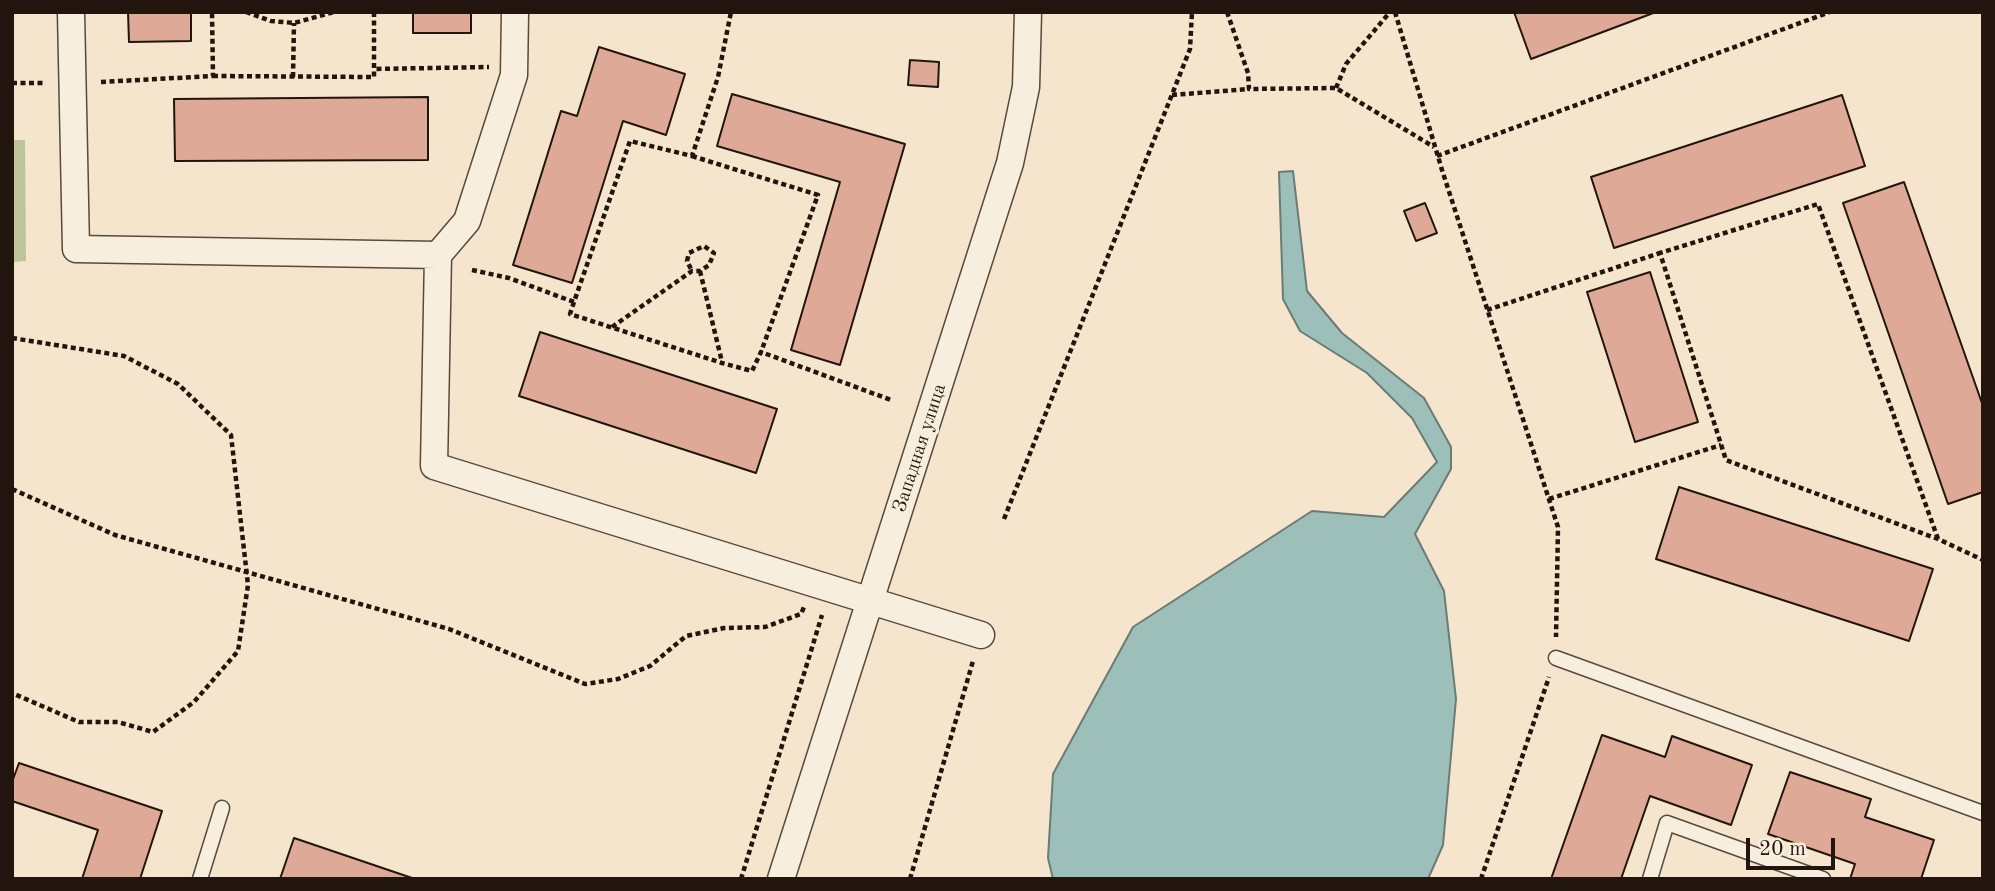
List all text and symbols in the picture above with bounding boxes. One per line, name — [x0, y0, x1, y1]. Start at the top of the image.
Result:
street label: Западная улица — [888, 381, 952, 515]
scale bar — [1750, 824, 1839, 868]
text: 20 m — [1759, 839, 1806, 860]

